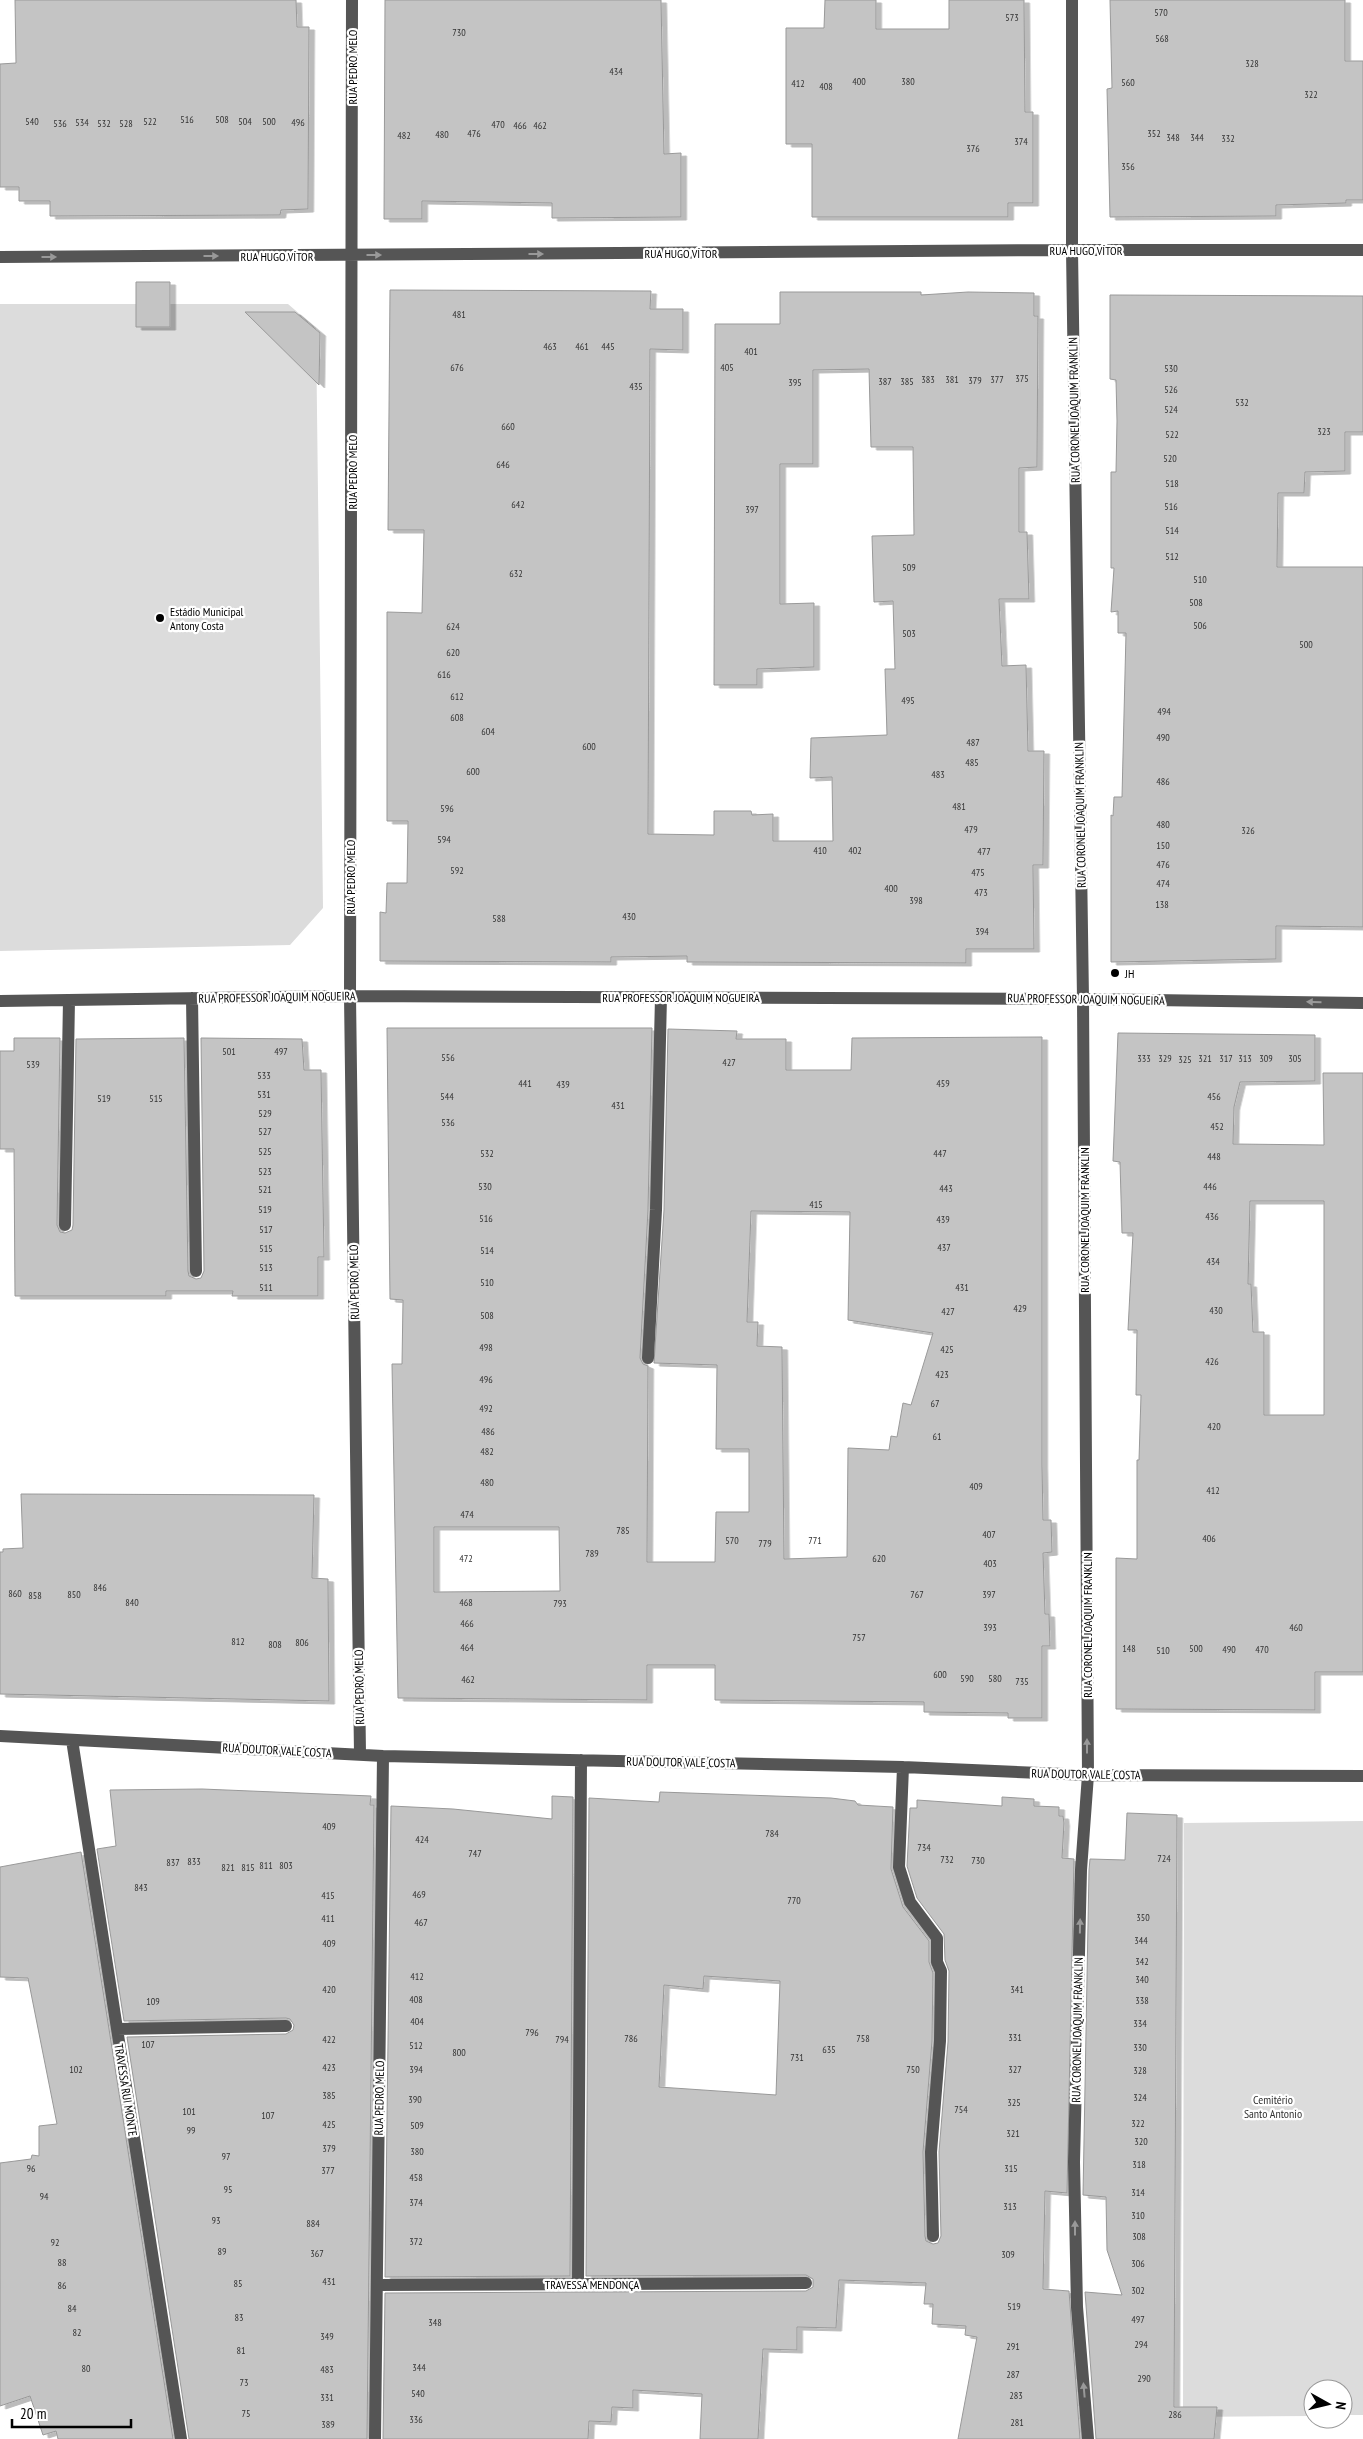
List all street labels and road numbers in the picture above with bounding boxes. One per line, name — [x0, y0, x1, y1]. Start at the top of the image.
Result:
street label: RUA PEDRO MELO — [345, 29, 360, 104]
street label: RUA HUGO VÍTOR — [1050, 243, 1123, 258]
street label: RUA HUGO VÍTOR — [645, 246, 718, 261]
street label: RUA HUGO VÍTOR — [241, 249, 314, 264]
street label: RUA CORONEL JOAQUIM FRANKLIN — [1065, 337, 1083, 483]
street label: RUA PEDRO MELO — [345, 434, 360, 509]
street label: RUA CORONEL JOAQUIM FRANKLIN — [1071, 742, 1089, 888]
street label: RUA PEDRO MELO — [343, 839, 358, 914]
street label: RUA PROFESSOR JOAQUIM NOGUEIRA — [198, 988, 356, 1006]
street label: RUA PROFESSOR JOAQUIM NOGUEIRA — [602, 990, 760, 1005]
street label: RUA PROFESSOR JOAQUIM NOGUEIRA — [1007, 990, 1165, 1008]
street label: RUA CORONEL JOAQUIM FRANKLIN — [1077, 1147, 1092, 1293]
street label: RUA PEDRO MELO — [346, 1244, 362, 1320]
street label: RUA CORONEL JOAQUIM FRANKLIN — [1080, 1552, 1095, 1698]
street label: RUA PEDRO MELO — [351, 1649, 367, 1725]
street label: RUA DOUTOR VALE COSTA — [222, 1740, 332, 1760]
street label: RUA DOUTOR VALE COSTA — [626, 1754, 736, 1770]
street label: RUA DOUTOR VALE COSTA — [1031, 1766, 1141, 1782]
street label: RUA CORONEL JOAQUIM FRANKLIN — [1068, 1957, 1086, 2103]
street label: TRAVESSA RUI MONTE — [111, 2043, 141, 2137]
street label: RUA PEDRO MELO — [371, 2060, 387, 2136]
street label: TRAVESSA MENDONÇA — [545, 2277, 639, 2292]

